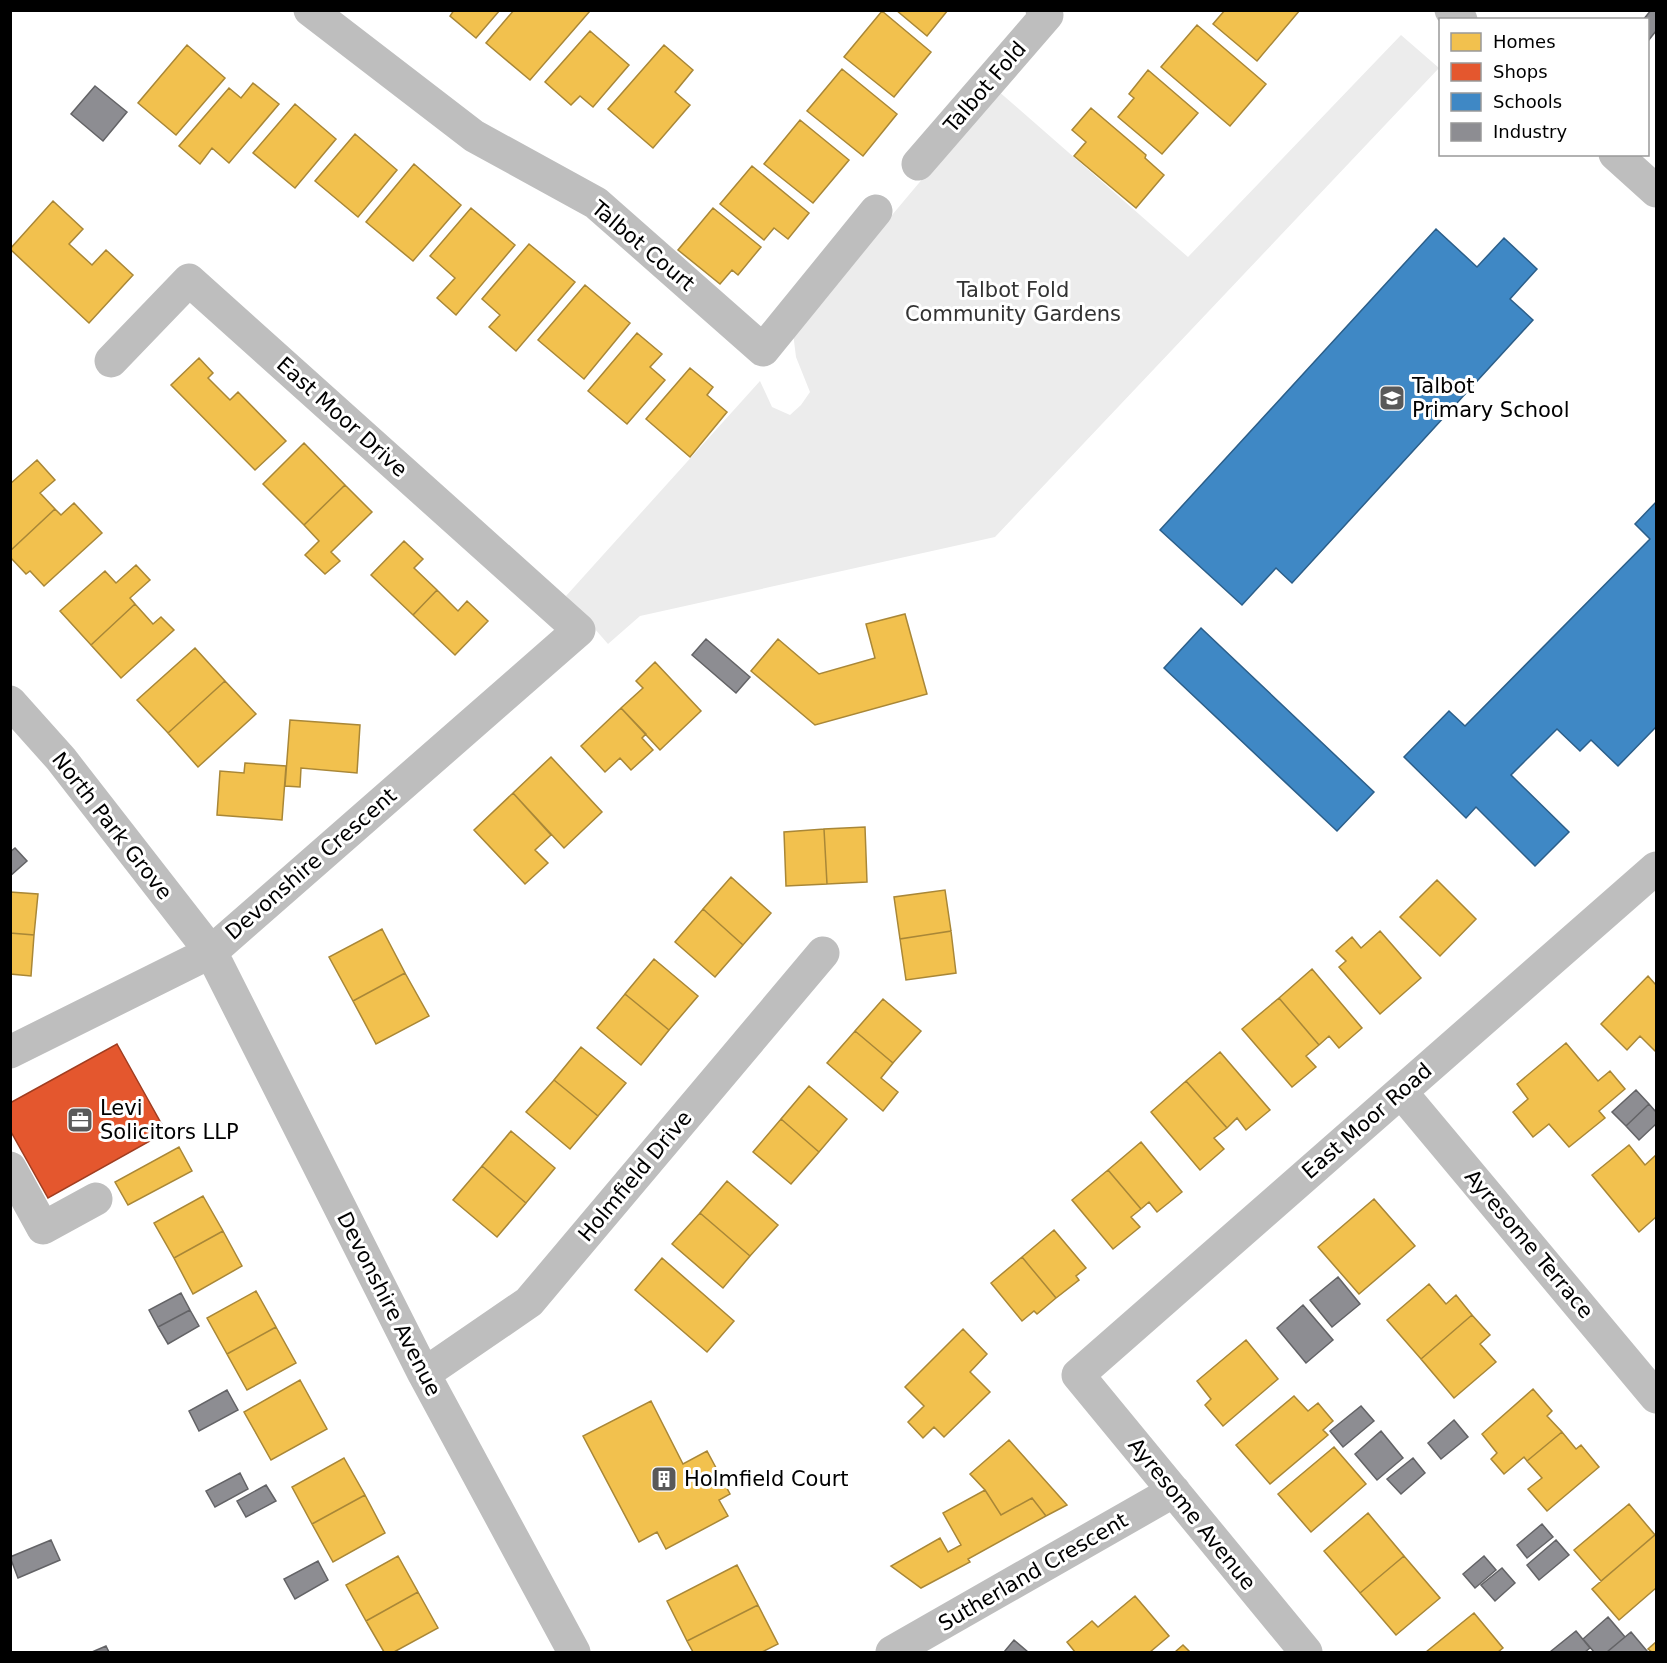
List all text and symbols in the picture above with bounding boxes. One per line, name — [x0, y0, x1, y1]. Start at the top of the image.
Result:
legend — [1439, 18, 1649, 156]
text: Homes — [1493, 31, 1556, 52]
street label: Talbot Fold — [938, 37, 1031, 138]
text: Shops — [1493, 61, 1548, 82]
text: Schools — [1493, 91, 1562, 112]
text: Industry — [1493, 121, 1567, 142]
street label: Talbot Court — [586, 195, 699, 296]
park label: Talbot Fold Community Gardens — [905, 278, 1121, 326]
street label: East Moor Drive — [272, 352, 412, 482]
place label: Talbot Primary School — [1411, 374, 1570, 422]
school or university icon: Talbot Primary School — [1377, 383, 1407, 413]
street label: North Park Grove — [47, 748, 177, 904]
street label: Devonshire Crescent — [221, 783, 401, 945]
street label: East Moor Road — [1297, 1058, 1437, 1184]
place label: Levi Solicitors LLP — [100, 1096, 239, 1144]
office icon: Levi Solicitors LLP — [65, 1105, 95, 1135]
street label: Holmfield Drive — [573, 1106, 697, 1246]
street label: Ayresome Terrace — [1460, 1165, 1598, 1323]
street label: Devonshire Avenue — [332, 1208, 446, 1400]
street label: Ayresome Avenue — [1123, 1433, 1261, 1595]
building icon: Holmfield Court — [649, 1464, 679, 1494]
place label: Holmfield Court — [684, 1467, 849, 1491]
street label: Sutherland Crescent — [934, 1508, 1132, 1636]

